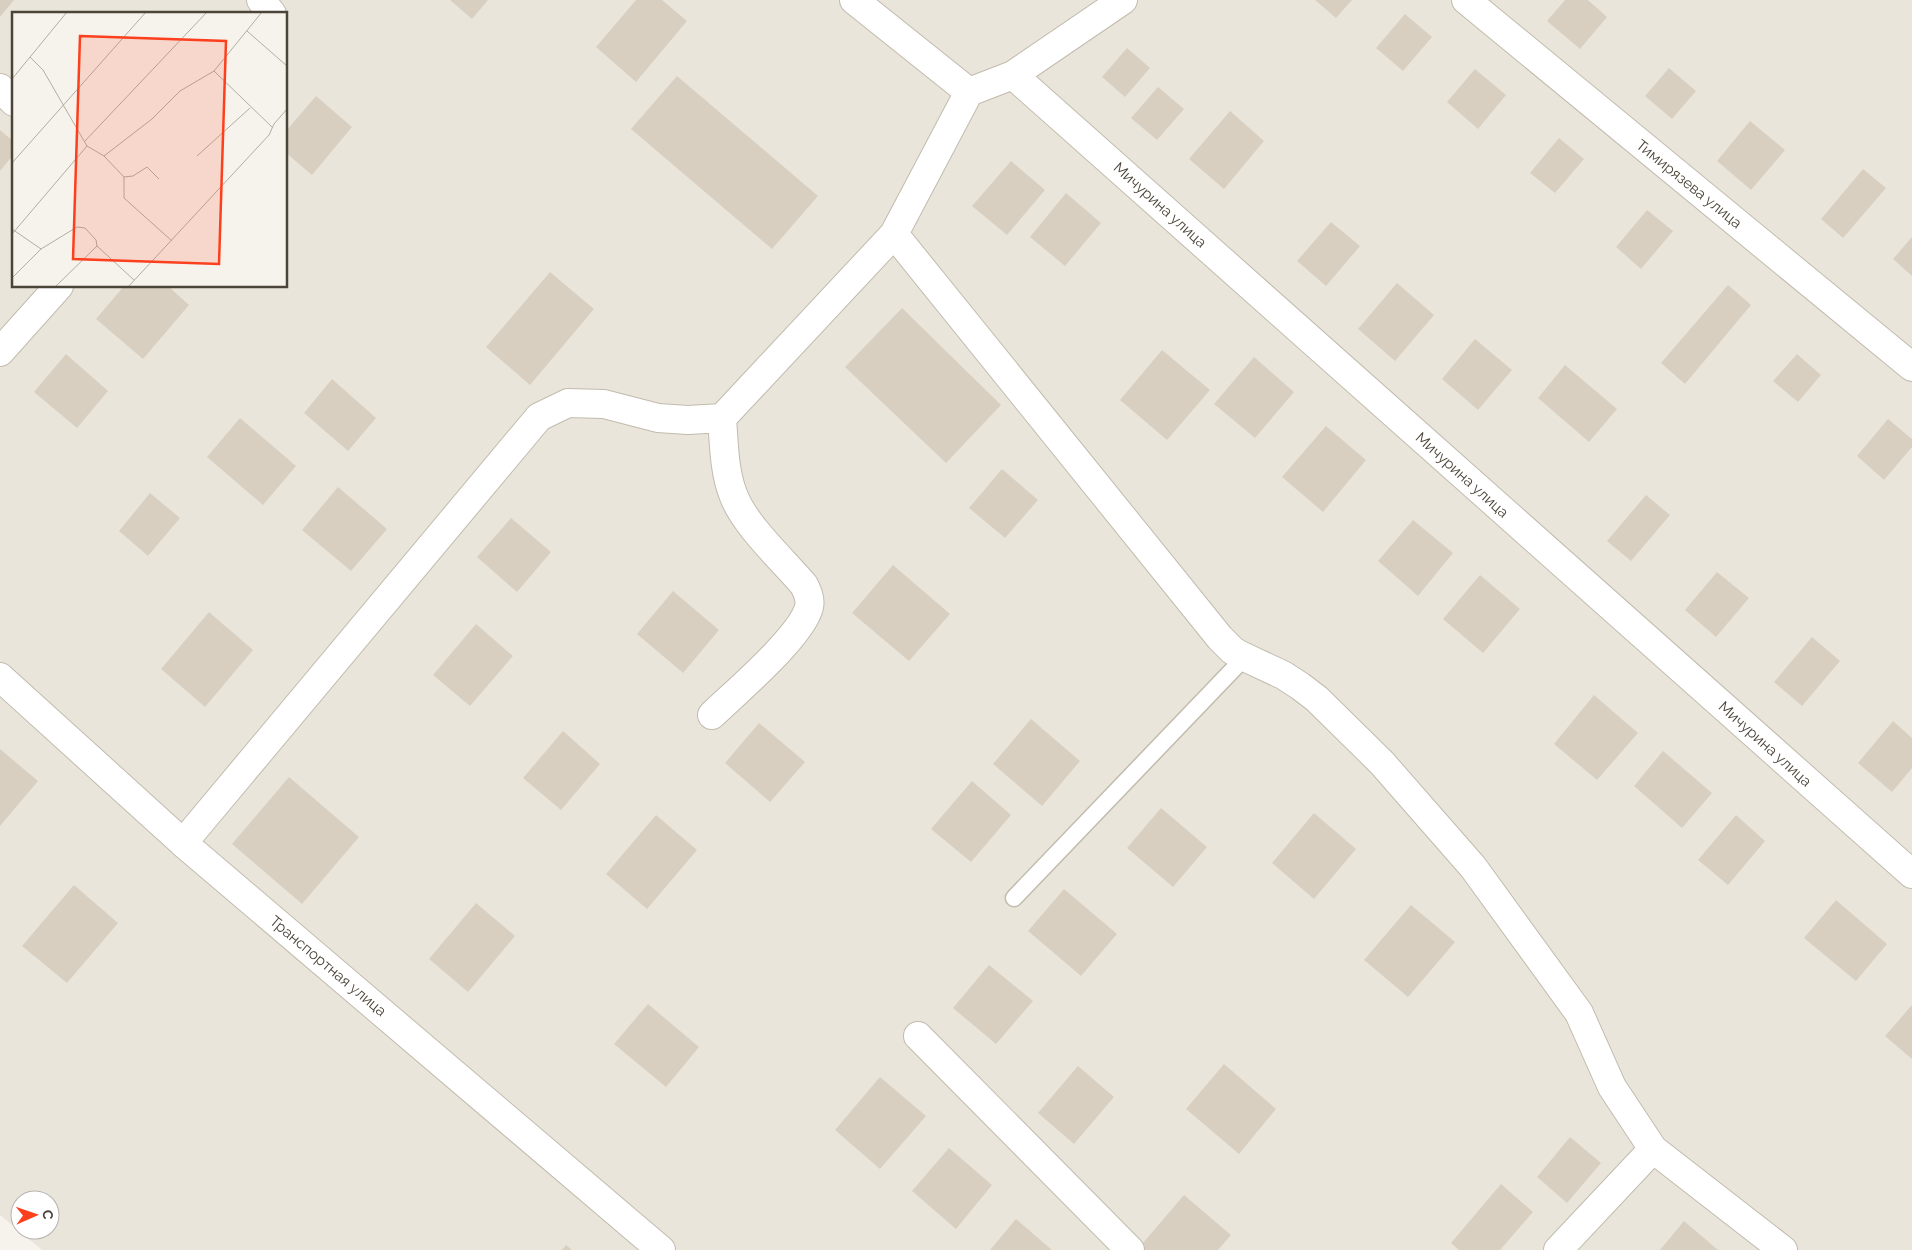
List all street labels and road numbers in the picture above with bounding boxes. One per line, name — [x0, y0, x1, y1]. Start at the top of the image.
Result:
street label: Тимирязева улица — [1632, 136, 1746, 232]
street label: Мичурина улица — [1110, 159, 1210, 251]
street label: Мичурина улица — [1412, 429, 1512, 521]
street label: Мичурина улица — [1715, 698, 1815, 790]
street label: Транспортная улица — [266, 912, 390, 1020]

